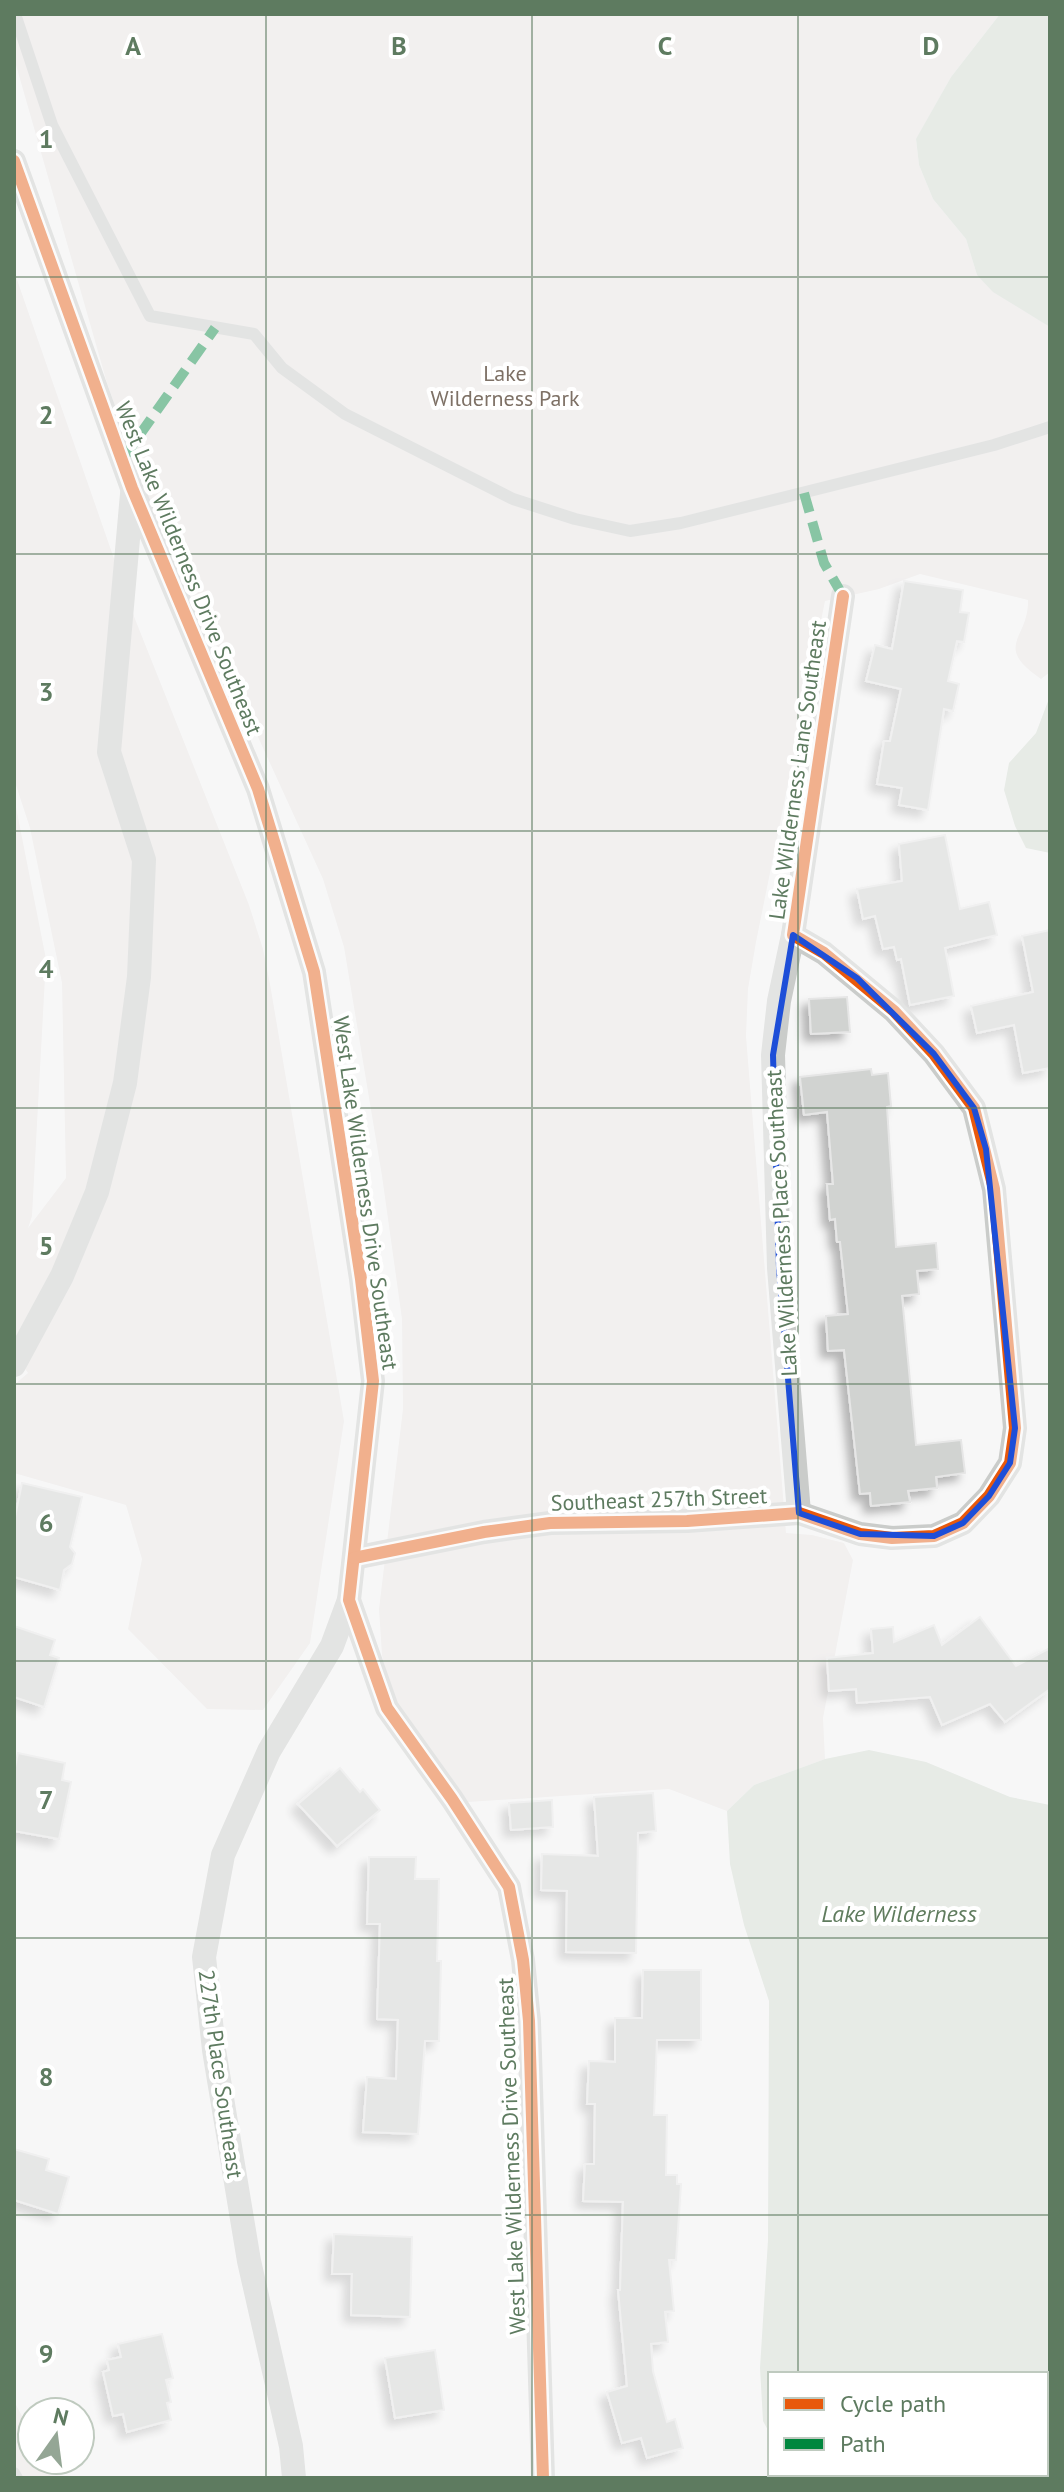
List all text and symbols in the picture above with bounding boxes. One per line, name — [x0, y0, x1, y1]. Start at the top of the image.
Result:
text: A — [125, 29, 141, 62]
text: B — [391, 29, 407, 62]
text: C — [658, 29, 672, 62]
text: D — [923, 29, 939, 62]
text: 1 — [39, 122, 53, 155]
park label: Lake Wilderness Park — [430, 359, 580, 412]
street label: West Lake Wilderness Drive Southeast — [109, 397, 269, 739]
text: 2 — [39, 398, 53, 431]
street label: Lake Wilderness Lane Southeast — [762, 618, 832, 921]
text: 3 — [39, 675, 53, 708]
text: 4 — [39, 952, 54, 985]
street label: West Lake Wilderness Drive Southeast — [327, 1014, 405, 1372]
street label: Lake Wilderness Place Southeast — [759, 1068, 803, 1377]
text: 5 — [39, 1229, 53, 1262]
street label: Southeast 257th Street — [550, 1481, 768, 1517]
text: 6 — [39, 1506, 53, 1539]
text: 7 — [39, 1783, 53, 1816]
water label: Lake Wilderness — [821, 1898, 977, 1929]
street label: 227th Place Southeast — [192, 1968, 250, 2181]
street label: West Lake Wilderness Drive Southeast — [491, 1976, 531, 2335]
text: 8 — [39, 2060, 53, 2093]
text: 9 — [39, 2337, 53, 2370]
legend — [768, 2372, 1048, 2476]
text: Cycle path — [840, 2388, 946, 2419]
north arrow — [16, 2396, 96, 2476]
text: N — [50, 2401, 71, 2432]
text: Path — [840, 2428, 886, 2459]

